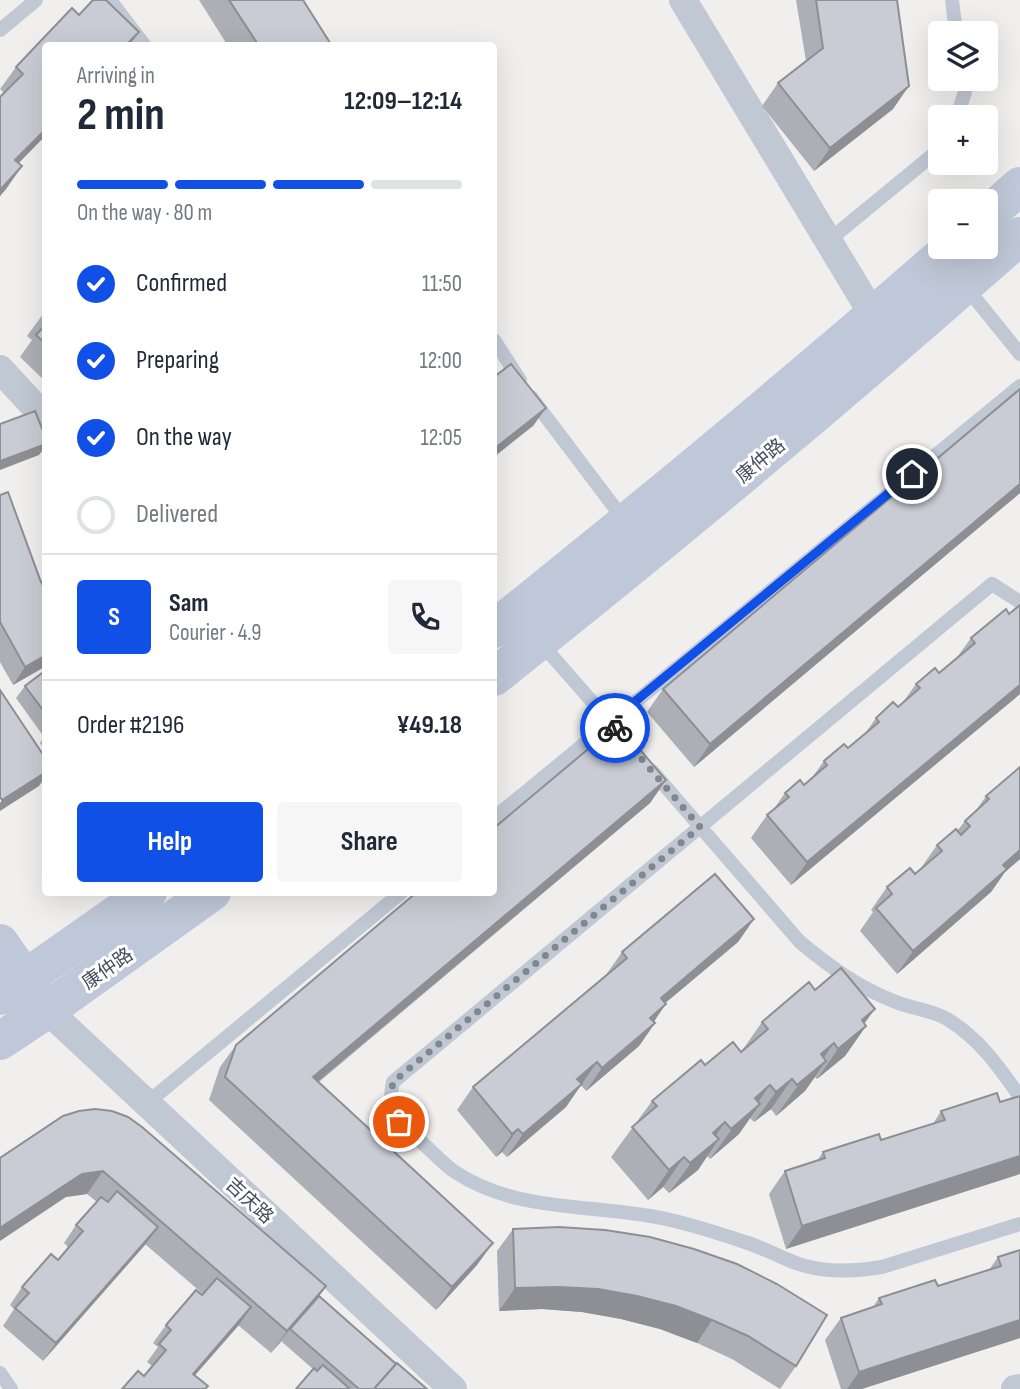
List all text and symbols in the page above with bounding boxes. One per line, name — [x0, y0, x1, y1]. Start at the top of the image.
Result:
map controls — [928, 21, 998, 259]
button: layers — [928, 21, 998, 91]
text: Arriving in — [77, 62, 155, 90]
text: 12:09–12:14 — [344, 86, 462, 117]
text: 2 min — [77, 88, 165, 143]
button: + — [928, 105, 998, 175]
button: − — [928, 189, 998, 259]
text: On the way · 80 m — [77, 199, 212, 227]
icon: check — [77, 265, 115, 303]
text: Confirmed — [136, 268, 227, 299]
text: 11:50 — [422, 270, 462, 298]
icon: check — [77, 342, 115, 380]
text: Preparing — [136, 345, 219, 376]
text: 12:00 — [419, 347, 462, 375]
icon: check — [77, 419, 115, 457]
text: On the way — [136, 422, 232, 453]
text: 12:05 — [420, 424, 462, 452]
street label: 康仲路 — [732, 434, 790, 488]
pin — [882, 444, 942, 504]
icon: home — [893, 455, 931, 493]
text: Delivered — [136, 499, 218, 530]
button: phone — [388, 580, 462, 654]
text: Sam — [169, 588, 209, 619]
text: S — [108, 602, 120, 633]
text: Courier · 4.9 — [169, 619, 261, 647]
courier — [580, 693, 650, 763]
icon: bike — [596, 709, 634, 747]
text: Order #2196 — [77, 710, 184, 741]
text: ¥49.18 — [396, 710, 462, 741]
button: Help — [77, 802, 263, 882]
button: Share — [277, 802, 462, 882]
street label: 康仲路 — [78, 943, 138, 995]
pin — [369, 1092, 429, 1152]
icon: bag — [380, 1103, 418, 1141]
street label: 吉庆路 — [220, 1173, 278, 1229]

